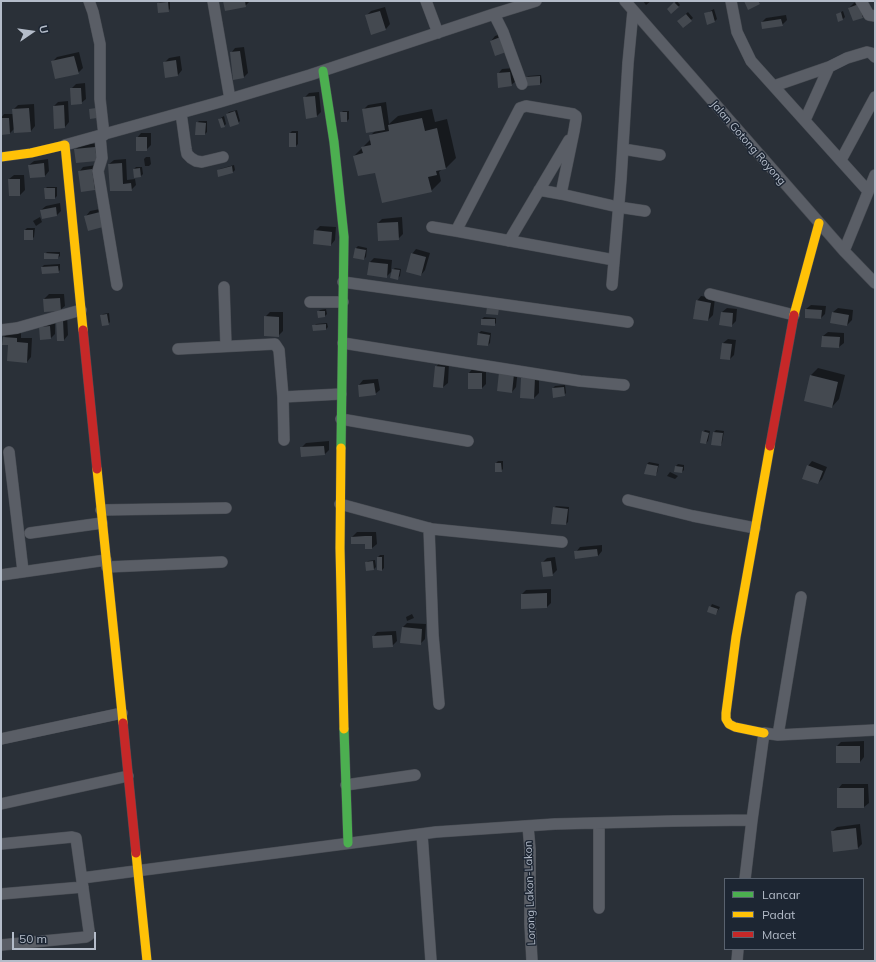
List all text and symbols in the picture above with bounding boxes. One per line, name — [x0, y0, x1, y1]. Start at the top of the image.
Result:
north arrow — [12, 12, 52, 52]
text: U — [36, 24, 51, 35]
street label: Jalan Gotong Royong — [708, 98, 788, 188]
street label: Lorong Lakon-Lakon — [522, 840, 538, 946]
legend — [724, 878, 864, 950]
text: Lancar — [762, 887, 800, 902]
text: Padat — [762, 907, 795, 922]
scale bar — [14, 924, 98, 950]
text: Macet — [762, 927, 796, 942]
text: 50 m — [19, 931, 47, 946]

